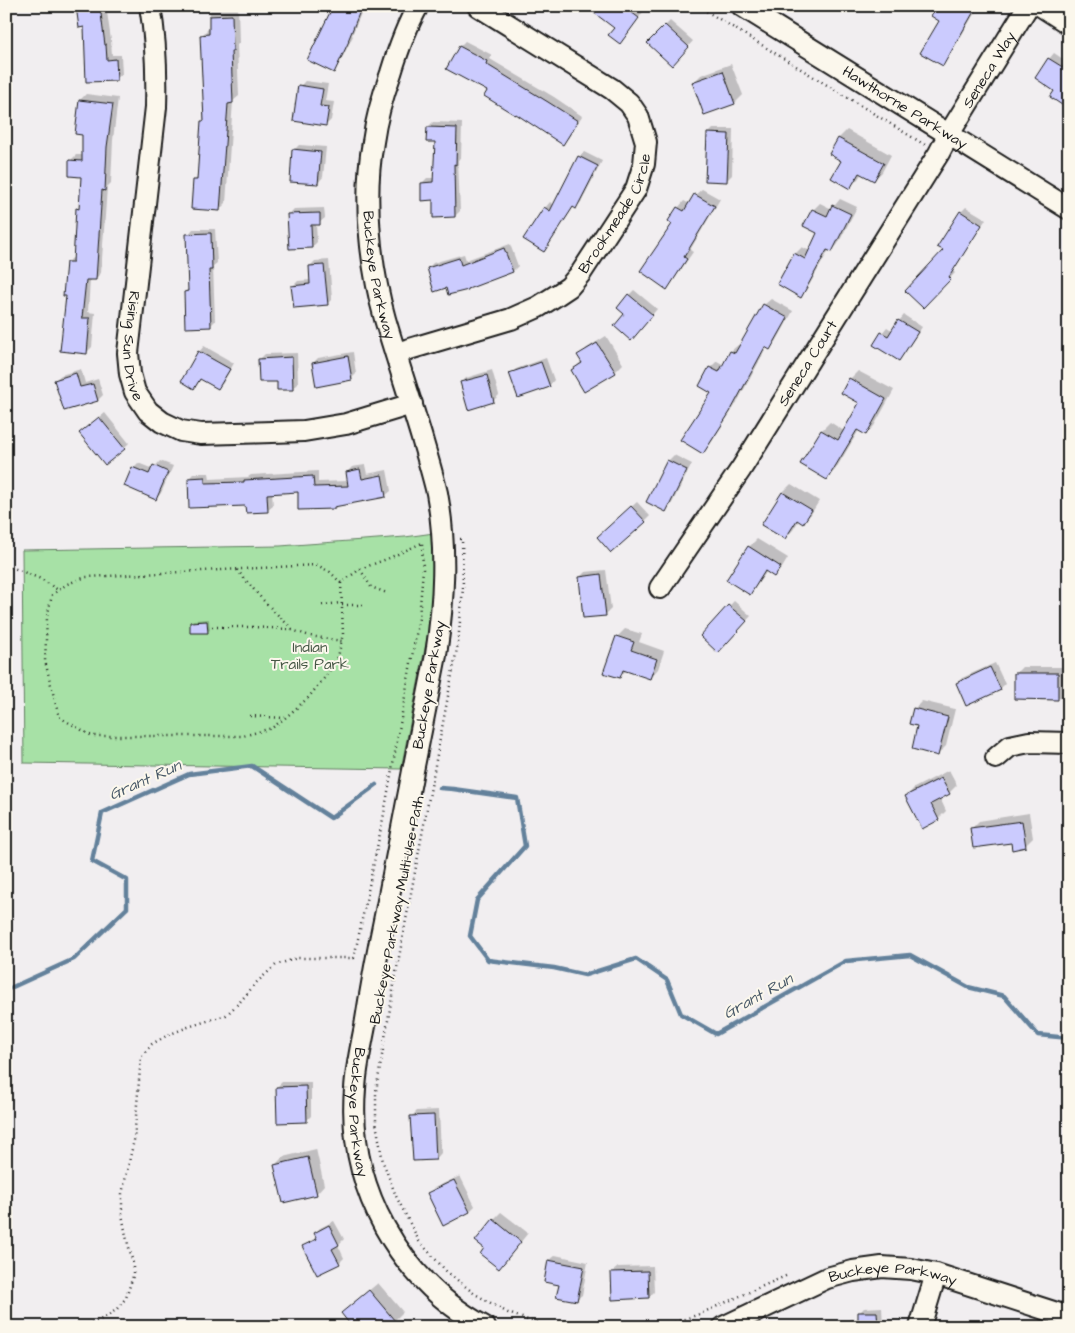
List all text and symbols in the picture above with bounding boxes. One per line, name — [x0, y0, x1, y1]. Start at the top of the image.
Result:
street label: Seneca Way — [957, 27, 1021, 112]
street label: Hawthorne Parkway — [839, 61, 972, 155]
street label: Brookmeade Circle — [573, 153, 655, 278]
street label: Buckeye Parkway — [358, 210, 401, 342]
street label: Rising Sun Drive — [117, 290, 149, 405]
street label: Seneca Court — [773, 316, 842, 410]
street label: Buckeye Parkway — [407, 619, 452, 751]
park label: Indian Trails Park — [271, 637, 349, 675]
water label: Grant Run — [106, 754, 186, 806]
street label: Buckeye Parkway Multi-Use Path — [365, 793, 431, 1026]
water label: Grant Run — [719, 967, 799, 1024]
street label: Buckeye Parkway — [343, 1046, 374, 1180]
street label: Buckeye Parkway — [826, 1256, 960, 1292]

